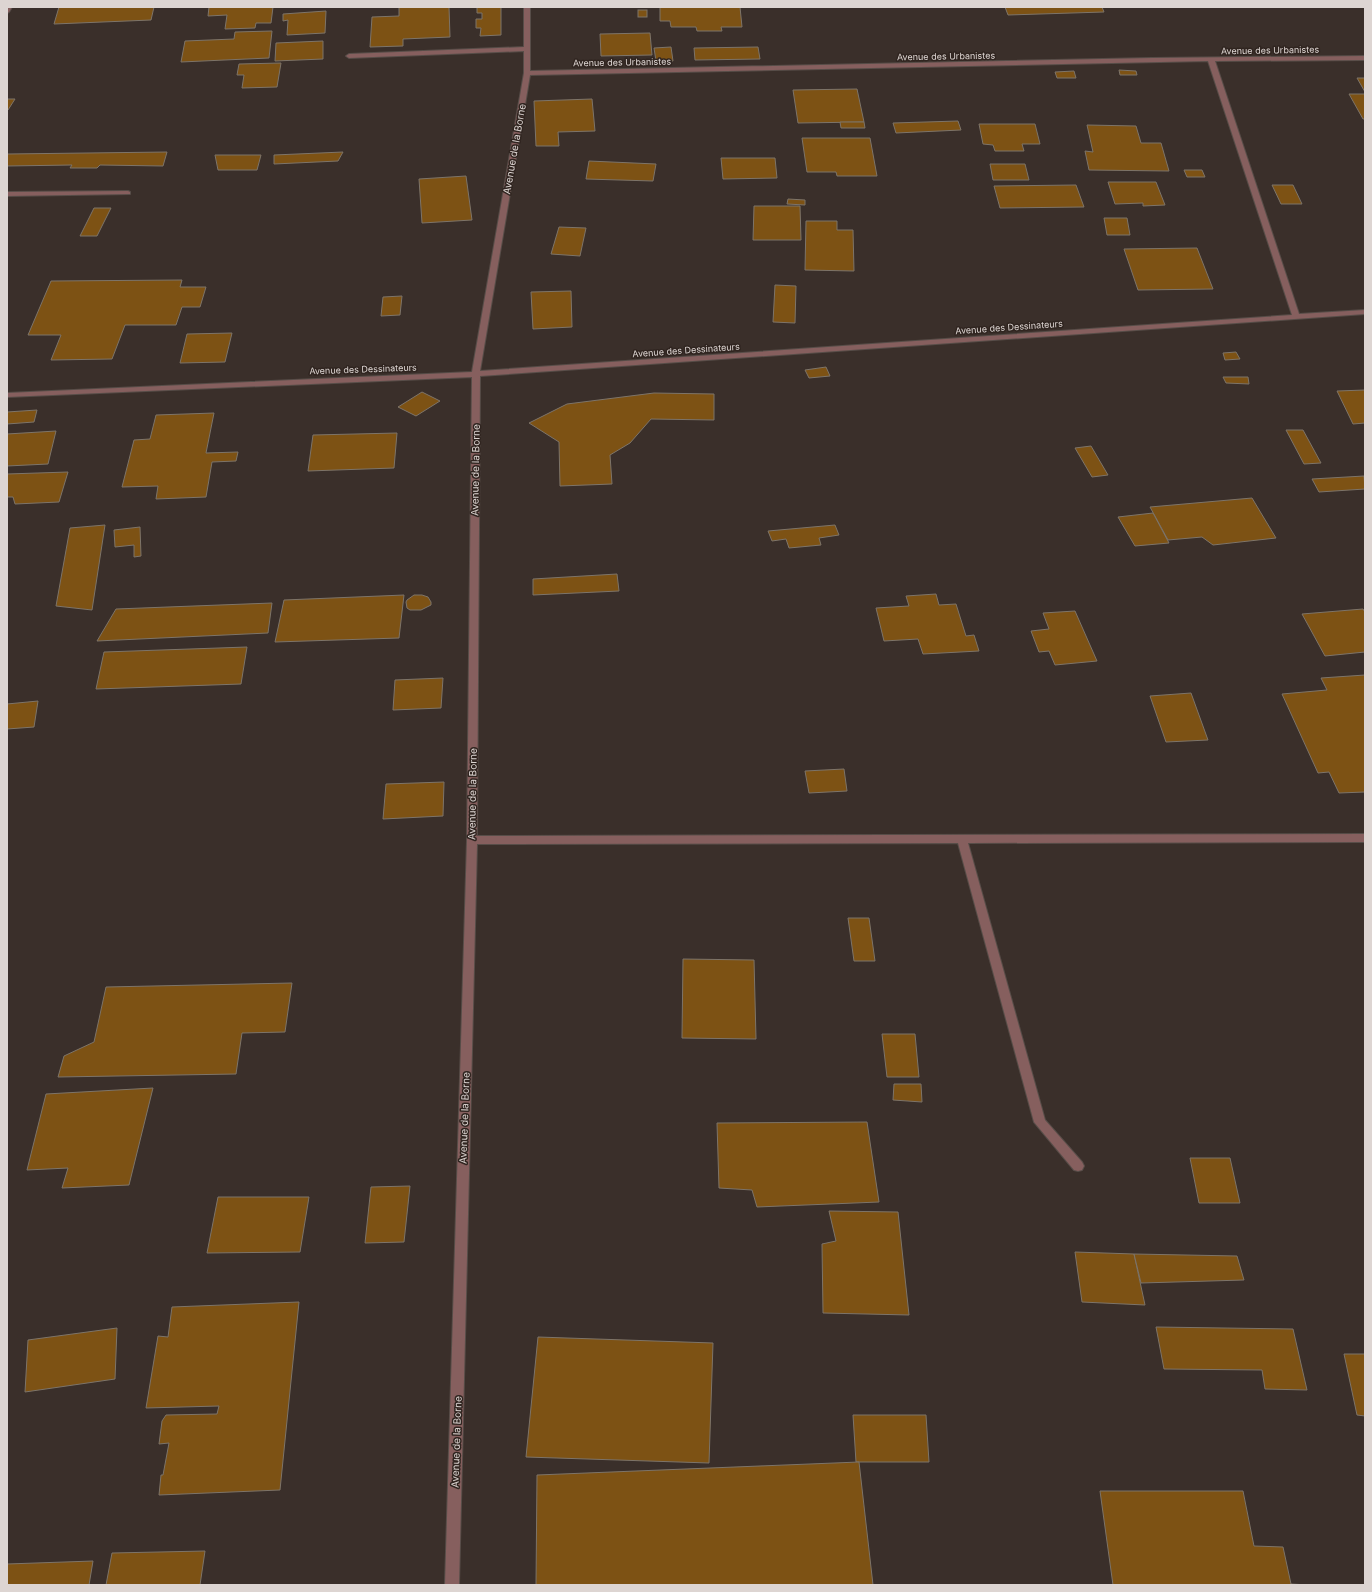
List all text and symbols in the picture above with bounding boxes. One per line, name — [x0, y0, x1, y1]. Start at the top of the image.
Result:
street label: Avenue des Urbanistes — [1221, 44, 1319, 56]
street label: Avenue des Urbanistes — [897, 50, 995, 62]
street label: Avenue des Urbanistes — [573, 56, 671, 68]
street label: Avenue de la Borne — [500, 103, 528, 195]
street label: Avenue des Dessinateurs — [955, 318, 1063, 336]
street label: Avenue des Dessinateurs — [632, 341, 740, 359]
street label: Avenue des Dessinateurs — [309, 362, 417, 376]
street label: Avenue de la Borne — [468, 424, 482, 516]
street label: Avenue de la Borne — [465, 748, 479, 840]
street label: Avenue de la Borne — [456, 1072, 472, 1164]
street label: Avenue de la Borne — [448, 1396, 464, 1488]

